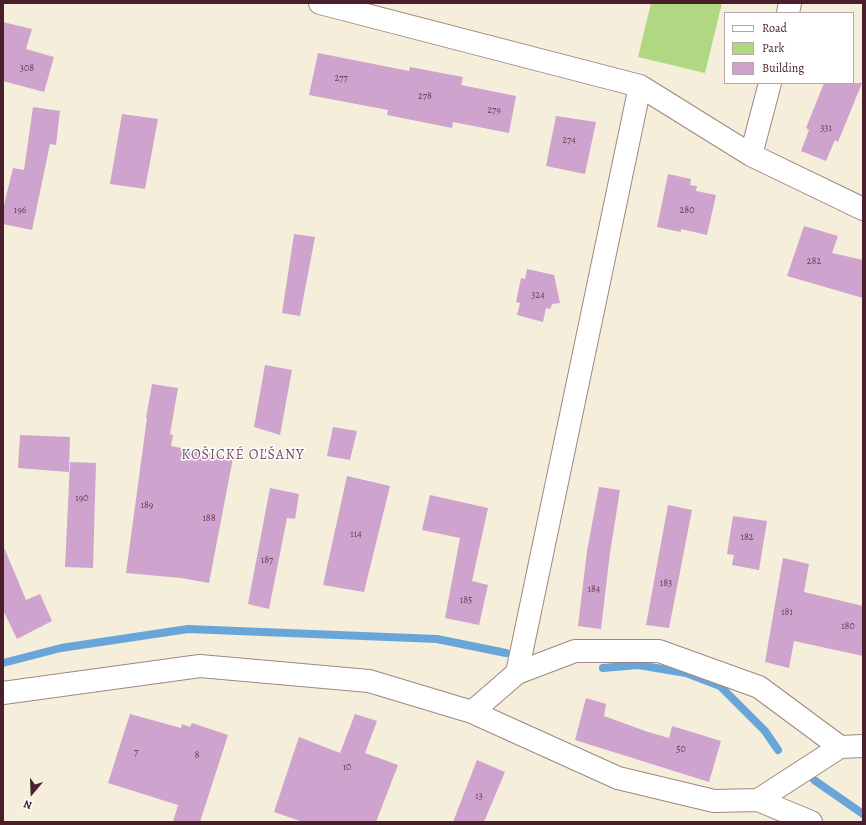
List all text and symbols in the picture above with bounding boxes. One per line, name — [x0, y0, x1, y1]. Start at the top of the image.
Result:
legend — [724, 12, 854, 84]
text: Road — [762, 20, 787, 36]
text: Park — [762, 40, 785, 56]
text: Building — [762, 60, 804, 76]
house number: 308 — [20, 63, 34, 75]
house number: 277 — [334, 73, 348, 85]
house number: 278 — [418, 91, 432, 103]
house number: 279 — [487, 105, 501, 117]
house number: 331 — [820, 123, 832, 135]
house number: 274 — [562, 135, 576, 147]
house number: 196 — [14, 205, 26, 217]
house number: 280 — [680, 205, 694, 217]
house number: 282 — [807, 256, 821, 268]
house number: 324 — [531, 290, 545, 302]
district label: KOŠICKÉ OĽŠANY — [181, 448, 305, 464]
house number: 190 — [75, 493, 89, 505]
house number: 189 — [141, 500, 153, 512]
house number: 188 — [202, 513, 216, 525]
house number: 114 — [350, 529, 362, 541]
house number: 182 — [740, 532, 754, 544]
house number: 187 — [261, 555, 273, 567]
house number: 183 — [660, 578, 672, 590]
house number: 184 — [588, 584, 600, 596]
house number: 185 — [460, 595, 472, 607]
house number: 181 — [781, 607, 793, 619]
house number: 180 — [841, 621, 855, 633]
house number: 50 — [676, 744, 686, 756]
house number: 7 — [134, 747, 138, 759]
house number: 8 — [195, 750, 199, 762]
house number: 10 — [343, 762, 351, 774]
north arrow — [12, 773, 52, 813]
house number: 13 — [475, 791, 483, 803]
text: N — [22, 796, 34, 813]

